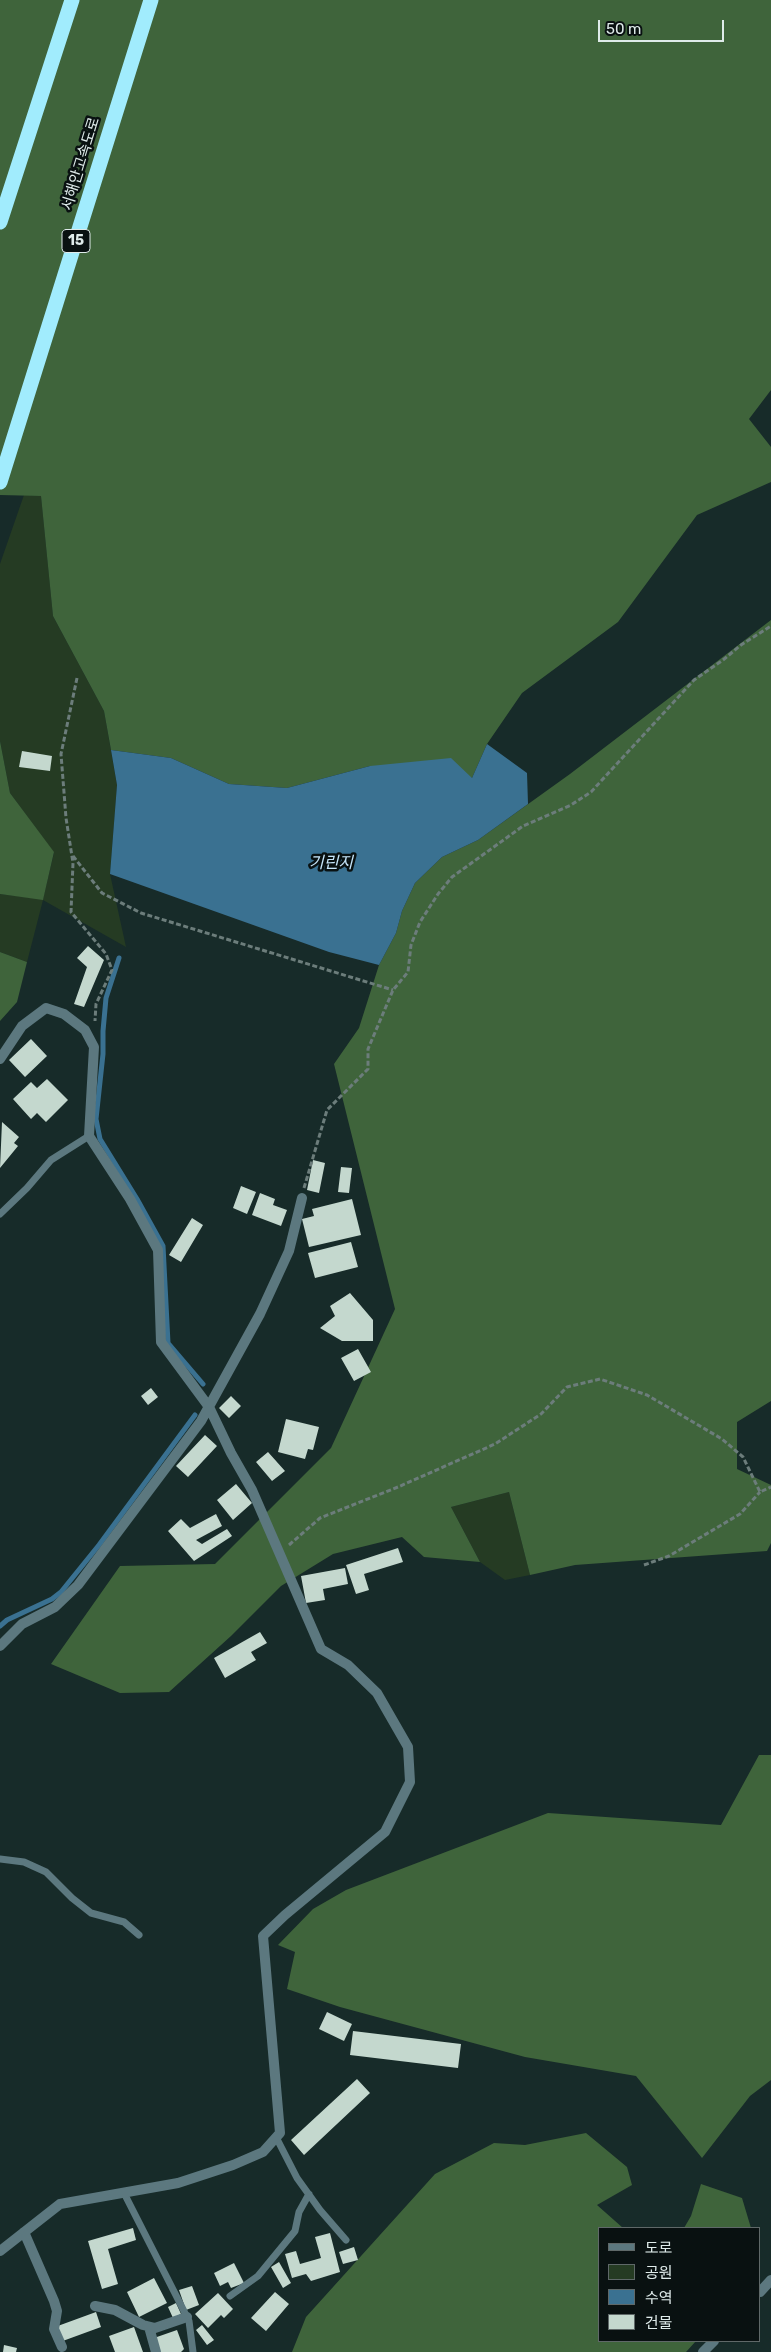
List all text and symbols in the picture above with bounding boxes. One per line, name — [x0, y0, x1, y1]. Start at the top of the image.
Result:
scale bar — [601, 10, 727, 42]
text: 50 m — [606, 20, 641, 38]
street label: 서해안고속도로 — [58, 115, 104, 213]
road number: 15 — [62, 230, 90, 252]
water label: 기린지 — [309, 853, 353, 873]
legend — [598, 2227, 761, 2342]
text: 도로 — [645, 2239, 673, 2257]
text: 공원 — [645, 2264, 673, 2282]
text: 수역 — [645, 2289, 673, 2307]
text: 건물 — [645, 2314, 673, 2332]

